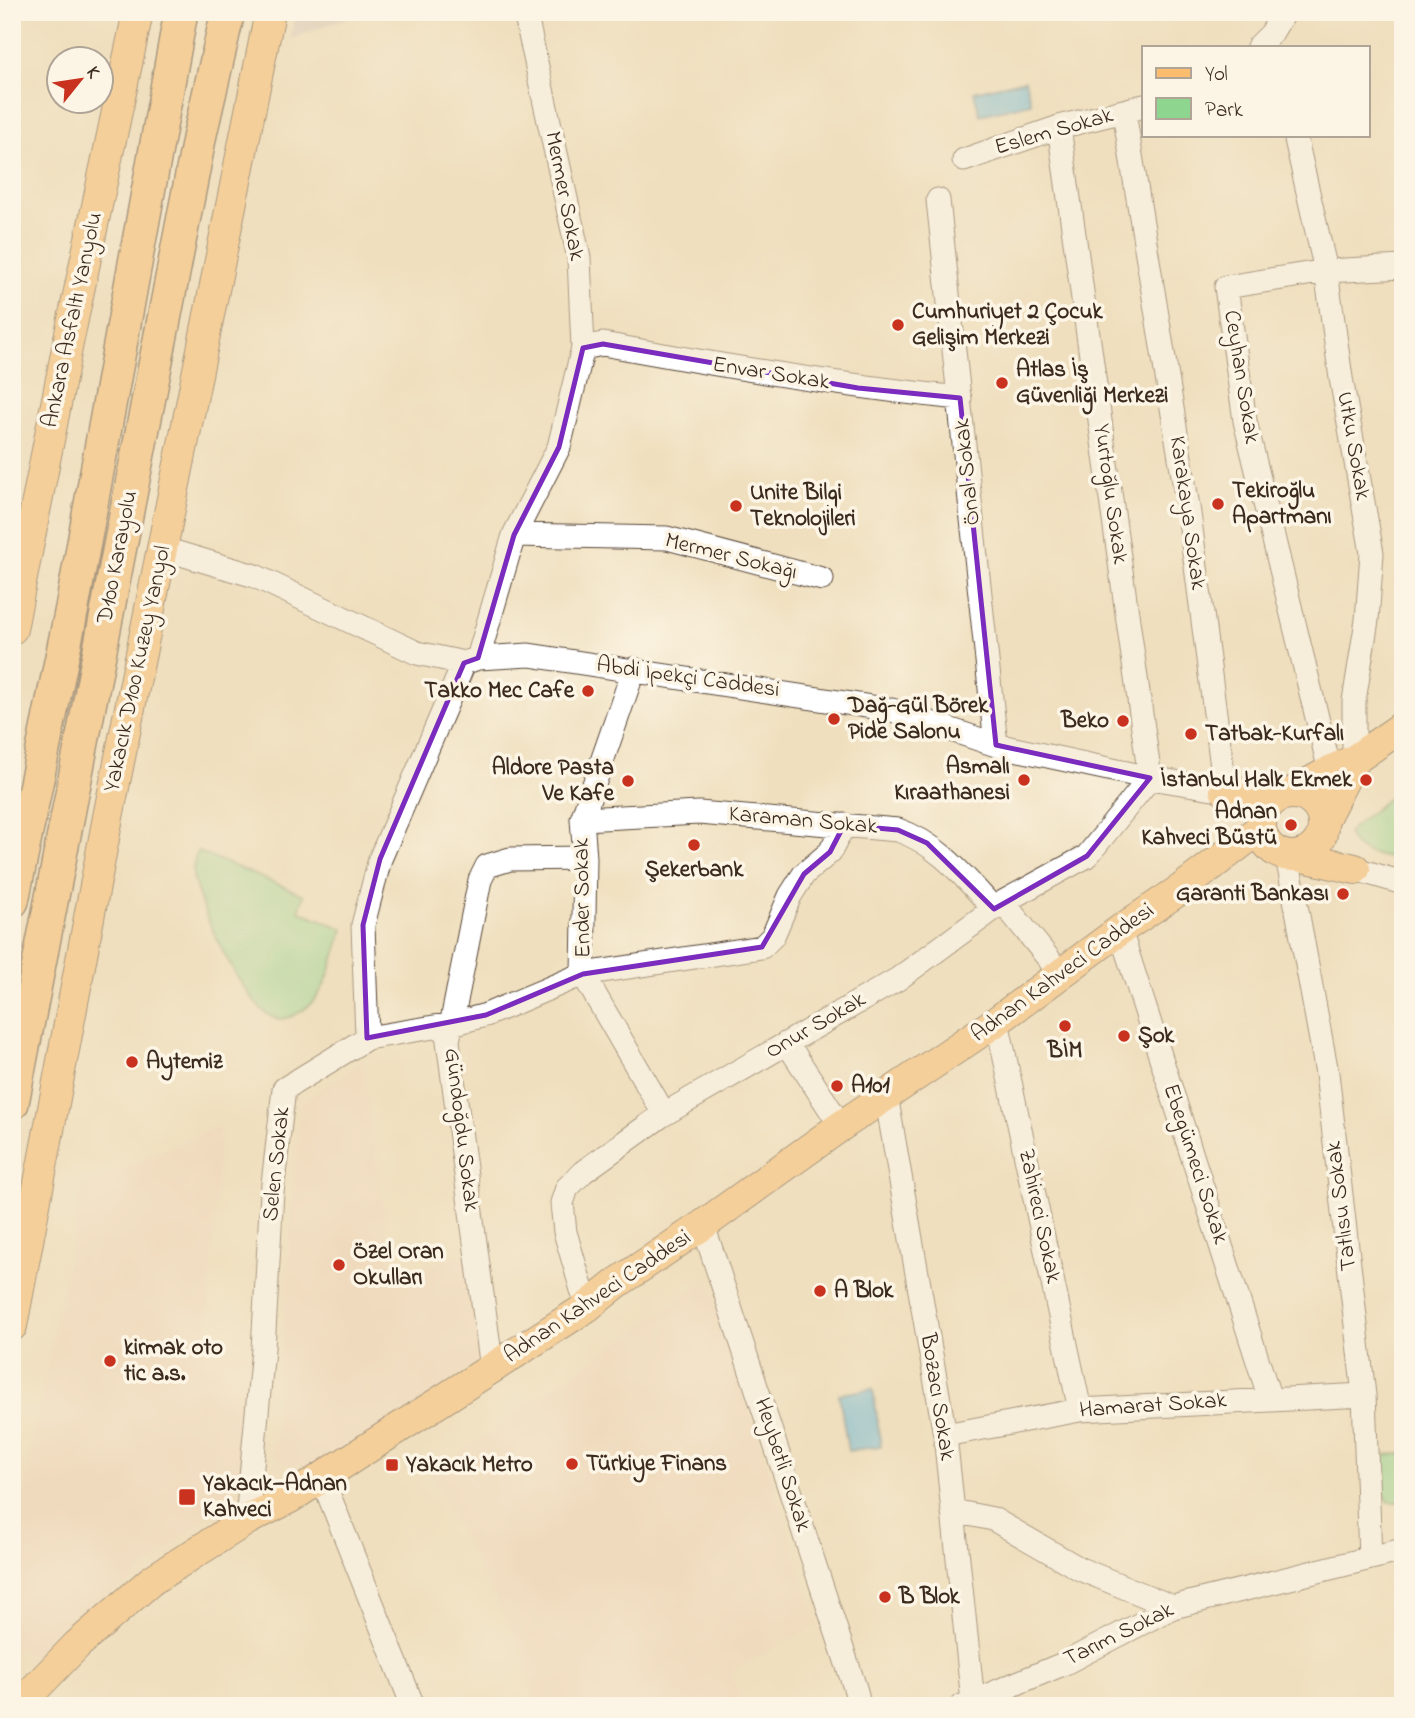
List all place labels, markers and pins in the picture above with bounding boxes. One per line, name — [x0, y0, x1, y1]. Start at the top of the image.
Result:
place label: Cumhuriyet 2 Çocuk Gelişim Merkezi — [912, 296, 1103, 355]
marker: Cumhuriyet 2 Çocuk Gelişim Merkezi — [890, 317, 906, 333]
place label: Atlas İş Güvenliği Merkezi — [1016, 354, 1169, 415]
marker: Atlas İş Güvenliği Merkezi — [994, 375, 1010, 391]
place label: Tekiroğlu Apartmanı — [1232, 475, 1332, 534]
place label: Unite Bilgi Teknolojileri — [750, 477, 856, 536]
marker: Tekiroğlu Apartmanı — [1210, 496, 1226, 512]
marker: Unite Bilgi Teknolojileri — [728, 498, 744, 514]
place label: Takko Mec Cafe — [424, 675, 575, 708]
marker: Takko Mec Cafe — [580, 683, 596, 699]
place label: Dağ-Gül Börek Pide Salonu — [847, 690, 989, 749]
place label: Beko — [1060, 705, 1109, 738]
marker: Dağ-Gül Börek Pide Salonu — [826, 711, 842, 727]
marker: Beko — [1115, 713, 1131, 729]
place label: Tatbak-Kurfalı — [1205, 718, 1344, 751]
marker: Tatbak-Kurfalı — [1183, 726, 1199, 742]
place label: Asmalı Kıraathanesi — [894, 751, 1010, 810]
place label: Aldore Pasta Ve Kafe — [492, 752, 615, 811]
place label: İstanbul Halk Ekmek — [1161, 764, 1353, 797]
marker: Asmalı Kıraathanesi — [1016, 772, 1032, 788]
marker: İstanbul Halk Ekmek — [1358, 772, 1374, 788]
marker: Aldore Pasta Ve Kafe — [620, 773, 636, 789]
place label: Adnan Kahveci Büstü — [1141, 796, 1277, 855]
marker: Adnan Kahveci Büstü — [1283, 817, 1299, 833]
marker: Şekerbank — [686, 837, 702, 853]
place label: Şekerbank — [645, 854, 744, 887]
place label: Garanti Bankası — [1176, 878, 1329, 911]
marker: Garanti Bankası — [1335, 886, 1351, 902]
marker: BİM — [1057, 1018, 1073, 1034]
place label: Şok — [1138, 1020, 1175, 1053]
marker: Şok — [1116, 1028, 1132, 1044]
place label: BİM — [1047, 1035, 1082, 1068]
place label: Aytemiz — [146, 1046, 224, 1081]
marker: Aytemiz — [124, 1054, 140, 1070]
place label: A101 — [851, 1070, 890, 1103]
marker: A101 — [829, 1078, 845, 1094]
place label: Özel Oran Okulları — [353, 1236, 444, 1295]
marker: Özel Oran Okulları — [331, 1257, 347, 1273]
place label: A Blok — [834, 1275, 894, 1308]
marker: A Blok — [812, 1283, 828, 1299]
place label: kirmak oto tic a.s. — [123, 1332, 223, 1391]
marker: kirmak oto tic a.s. — [102, 1353, 118, 1369]
place label: Türkiye Finans — [586, 1448, 727, 1483]
place label: Yakacık Metro — [405, 1449, 533, 1482]
marker: Türkiye Finans — [564, 1456, 580, 1472]
marker: Yakacık Metro — [384, 1457, 400, 1473]
place label: Yakacık—Adnan Kahveci — [202, 1468, 347, 1527]
marker: Yakacık—Adnan Kahveci — [177, 1487, 197, 1507]
place label: B Blok — [898, 1581, 960, 1614]
marker: B Blok — [877, 1589, 893, 1605]

